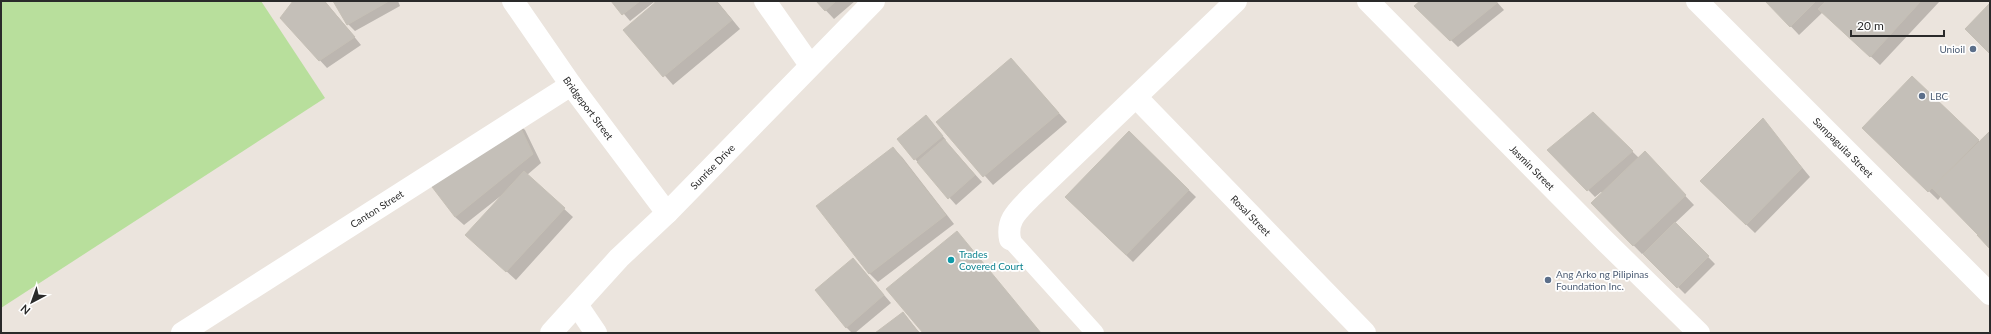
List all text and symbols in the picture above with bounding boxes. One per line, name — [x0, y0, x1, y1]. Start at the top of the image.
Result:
scale bar — [1851, 12, 1944, 38]
text: 20 m — [1857, 18, 1884, 33]
place label: Unioil — [1939, 43, 1965, 55]
marker: Unioil — [1968, 44, 1978, 54]
street label: Bridgeport Street — [561, 74, 616, 142]
place label: LBC — [1930, 90, 1949, 102]
marker: LBC — [1917, 91, 1927, 101]
street label: Sampaguita Street — [1811, 115, 1876, 180]
street label: Sunrise Drive — [688, 141, 737, 192]
street label: Jasmin Street — [1508, 142, 1558, 193]
street label: Canton Street — [348, 187, 406, 230]
street label: Rosal Street — [1228, 192, 1274, 239]
place label: Trades Covered Court — [959, 248, 1024, 272]
marker: Trades Covered Court — [946, 255, 956, 265]
place label: Ang Arko ng Pilipinas Foundation Inc. — [1556, 268, 1649, 292]
marker: Ang Arko ng Pilipinas Foundation Inc. — [1543, 275, 1553, 285]
north arrow — [12, 282, 52, 322]
text: N — [18, 302, 33, 318]

